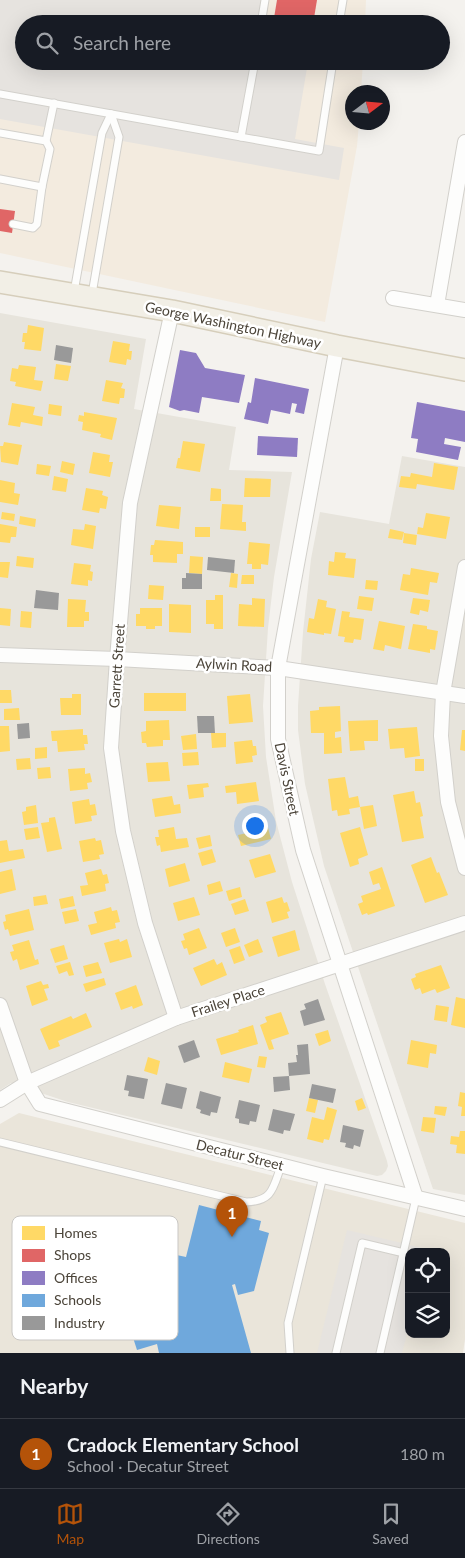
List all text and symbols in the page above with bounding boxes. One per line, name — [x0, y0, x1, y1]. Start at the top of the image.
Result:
search box — [15, 15, 450, 70]
icon: search — [33, 29, 61, 57]
text: Search here — [73, 31, 171, 54]
north arrow — [345, 85, 390, 130]
street label: George Washington Highway — [144, 298, 323, 352]
street label: Garrett Street — [105, 623, 128, 709]
street label: Aylwin Road — [196, 654, 273, 675]
street label: Davis Street — [271, 741, 304, 817]
your location — [242, 813, 268, 839]
street label: Frailey Place — [189, 981, 267, 1020]
street label: Decatur Street — [195, 1135, 286, 1174]
pin: 1 — [216, 1196, 248, 1237]
legend — [12, 1216, 178, 1340]
text: Homes — [54, 1224, 97, 1241]
text: Shops — [54, 1246, 91, 1263]
map controls — [405, 1248, 450, 1338]
button: locate — [405, 1248, 450, 1293]
text: Offices — [54, 1269, 98, 1286]
text: Schools — [54, 1291, 101, 1308]
button: layers — [405, 1293, 450, 1338]
text: Industry — [54, 1314, 105, 1331]
text: Nearby — [20, 1373, 88, 1398]
text: Cradock Elementary School — [67, 1433, 299, 1456]
text: 1 — [31, 1444, 41, 1463]
text: 180 m — [400, 1444, 445, 1463]
text: School · Decatur Street — [67, 1456, 229, 1475]
tab: Map — [56, 1500, 84, 1547]
tab: Directions — [197, 1500, 260, 1547]
tab: Saved — [372, 1500, 409, 1547]

